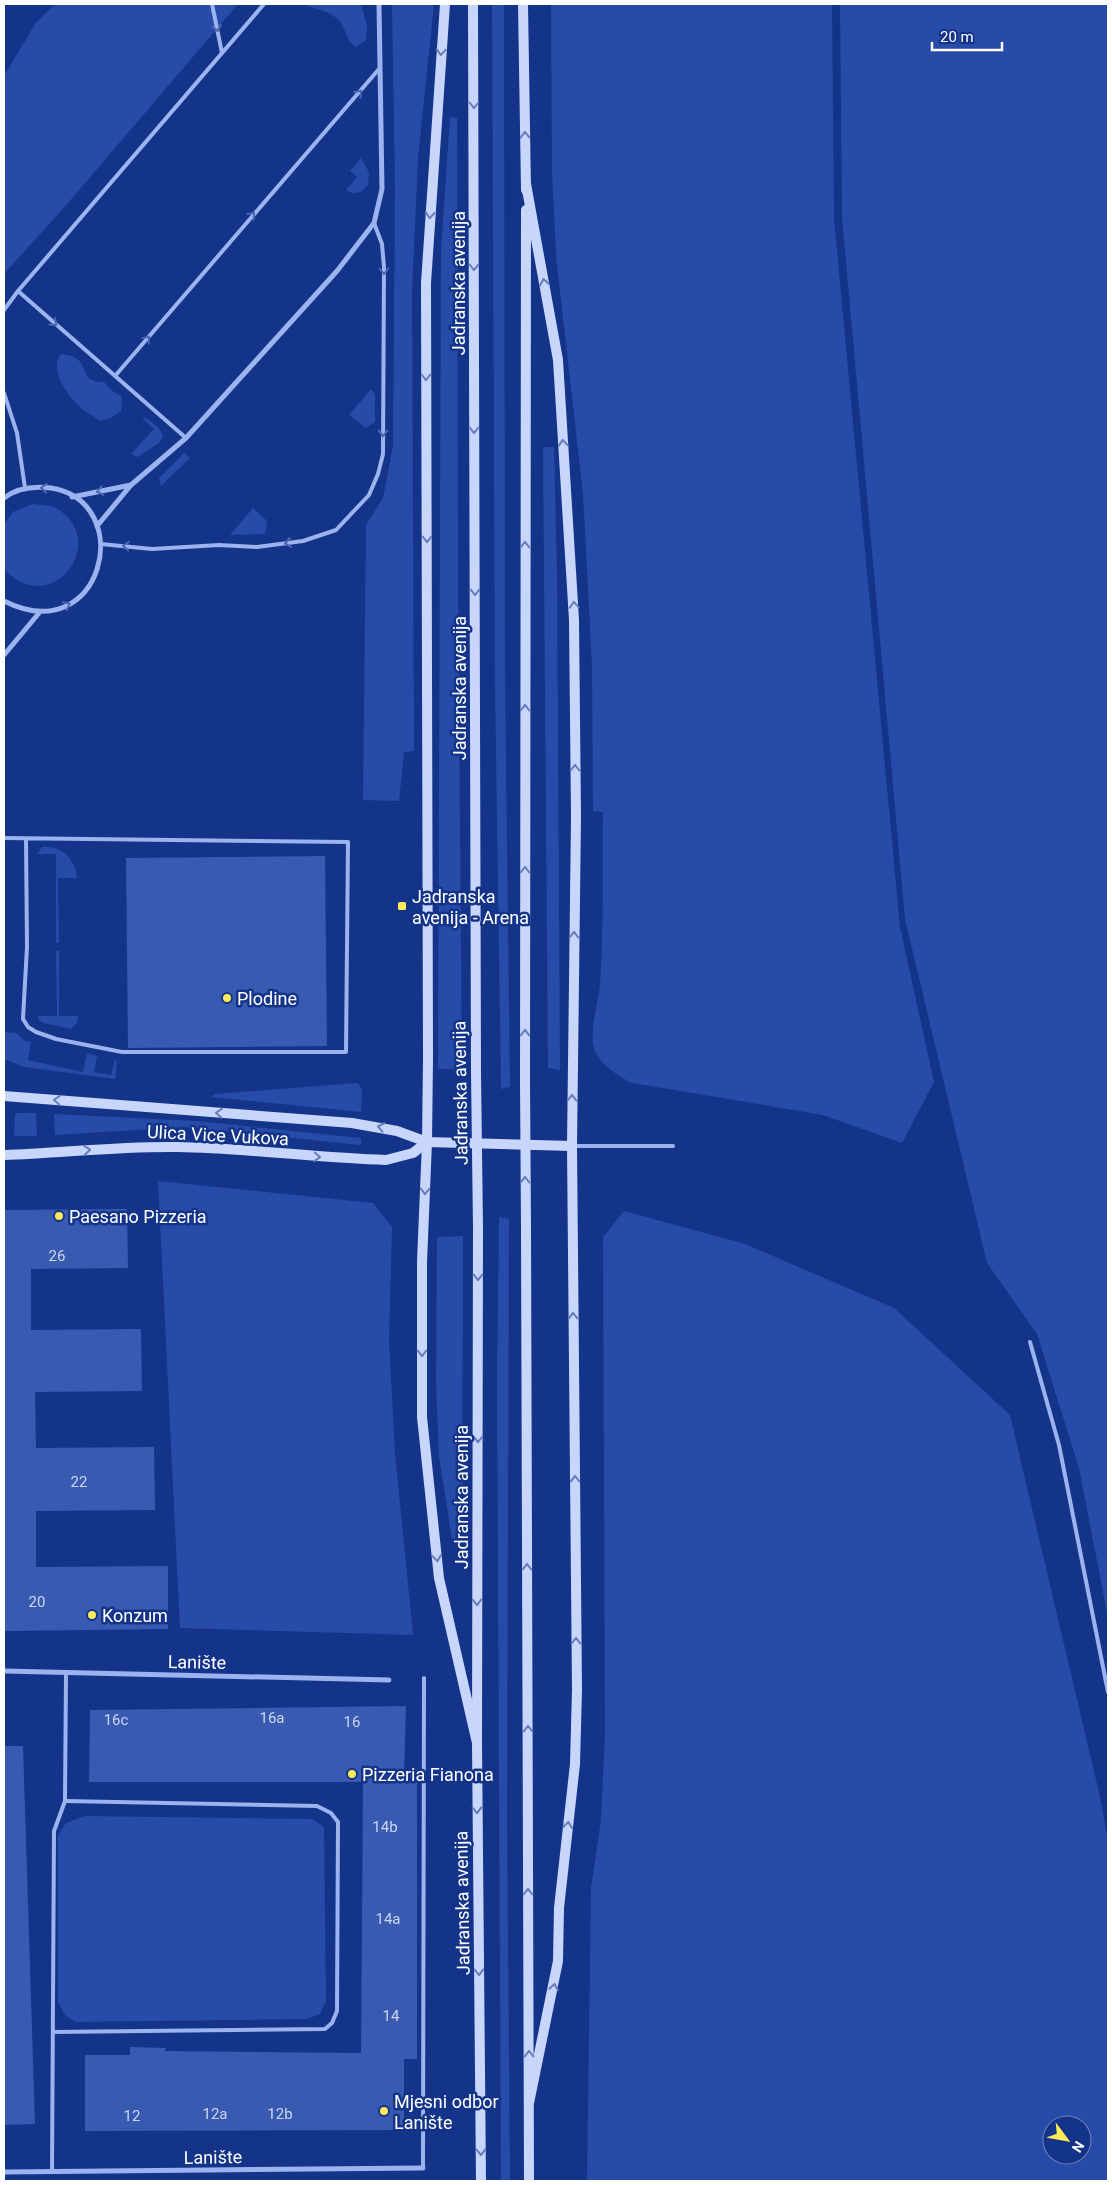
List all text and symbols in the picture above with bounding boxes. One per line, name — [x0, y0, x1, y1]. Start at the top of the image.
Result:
scale bar — [932, 20, 1002, 52]
one-way arrow — [211, 24, 222, 33]
text: 20 m — [940, 28, 974, 46]
one-way arrow — [436, 49, 447, 57]
one-way arrow — [353, 89, 362, 98]
one-way arrow — [469, 102, 479, 109]
one-way arrow — [520, 131, 530, 138]
one-way arrow — [425, 211, 436, 219]
street label: Jadranska avenija — [448, 211, 469, 355]
one-way arrow — [247, 212, 256, 221]
one-way arrow — [469, 264, 479, 272]
one-way arrow — [379, 267, 389, 275]
one-way arrow — [539, 277, 549, 286]
one-way arrow — [48, 318, 57, 327]
one-way arrow — [141, 336, 150, 345]
one-way arrow — [421, 374, 431, 381]
one-way arrow — [469, 426, 479, 434]
one-way arrow — [378, 429, 389, 437]
one-way arrow — [558, 439, 569, 447]
one-way arrow — [40, 483, 48, 494]
one-way arrow — [96, 485, 105, 496]
one-way arrow — [422, 536, 432, 544]
one-way arrow — [284, 537, 292, 548]
one-way arrow — [122, 541, 130, 552]
one-way arrow — [520, 541, 530, 548]
one-way arrow — [470, 589, 480, 597]
one-way arrow — [61, 601, 70, 611]
one-way arrow — [568, 601, 579, 609]
street label: Jadranska avenija — [449, 616, 470, 760]
one-way arrow — [520, 703, 530, 711]
one-way arrow — [570, 763, 581, 771]
one-way arrow — [520, 866, 530, 874]
place label: Jadranska avenija - Arena — [412, 886, 529, 928]
marker: Jadranska avenija - Arena — [396, 900, 408, 912]
one-way arrow — [569, 931, 579, 938]
place label: Plodine — [237, 988, 297, 1009]
marker: Plodine — [221, 992, 233, 1004]
street label: Jadranska avenija — [448, 1021, 472, 1165]
one-way arrow — [520, 1028, 530, 1036]
one-way arrow — [567, 1093, 577, 1101]
one-way arrow — [53, 1095, 61, 1106]
one-way arrow — [215, 1108, 223, 1119]
street label: Ulica Vice Vukova — [146, 1121, 290, 1149]
one-way arrow — [376, 1123, 385, 1133]
one-way arrow — [84, 1145, 92, 1156]
one-way arrow — [313, 1151, 321, 1162]
one-way arrow — [520, 1175, 530, 1183]
one-way arrow — [420, 1188, 430, 1195]
place label: Paesano Pizzeria — [69, 1206, 207, 1227]
marker: Paesano Pizzeria — [53, 1210, 65, 1222]
house number: 26 — [49, 1247, 65, 1265]
one-way arrow — [473, 1274, 483, 1281]
one-way arrow — [568, 1312, 578, 1320]
one-way arrow — [417, 1350, 427, 1358]
street label: Jadranska avenija — [451, 1425, 472, 1569]
one-way arrow — [473, 1436, 483, 1444]
house number: 22 — [71, 1473, 87, 1491]
one-way arrow — [570, 1475, 580, 1482]
one-way arrow — [431, 1555, 442, 1563]
one-way arrow — [522, 1563, 532, 1570]
house number: 20 — [29, 1593, 45, 1611]
one-way arrow — [472, 1598, 482, 1606]
place label: Konzum — [102, 1605, 168, 1626]
marker: Konzum — [86, 1609, 98, 1621]
one-way arrow — [571, 1637, 581, 1645]
street label: Lanište — [168, 1651, 226, 1673]
house number: 16a — [259, 1709, 285, 1727]
house number: 16c — [104, 1711, 129, 1729]
house number: 16 — [344, 1713, 360, 1731]
one-way arrow — [523, 1725, 533, 1733]
place label: Pizzeria Fianona — [362, 1764, 494, 1785]
marker: Pizzeria Fianona — [346, 1768, 358, 1780]
one-way arrow — [472, 1806, 483, 1814]
house number: 14b — [372, 1818, 398, 1836]
one-way arrow — [562, 1821, 573, 1829]
street label: Jadranska avenija — [450, 1831, 474, 1975]
one-way arrow — [523, 1888, 533, 1896]
house number: 14a — [375, 1910, 401, 1928]
one-way arrow — [474, 1968, 484, 1976]
one-way arrow — [548, 1983, 558, 1991]
house number: 14 — [383, 2007, 400, 2025]
one-way arrow — [524, 2050, 534, 2058]
place label: Mjesni odbor Lanište — [394, 2091, 499, 2133]
house number: 12a — [202, 2105, 228, 2123]
house number: 12b — [267, 2105, 293, 2123]
marker: Mjesni odbor Lanište — [378, 2105, 390, 2117]
house number: 12 — [124, 2107, 140, 2125]
north arrow — [1042, 2115, 1092, 2165]
text: N — [1069, 2138, 1087, 2155]
street label: Lanište — [184, 2146, 242, 2168]
one-way arrow — [476, 2148, 486, 2156]

